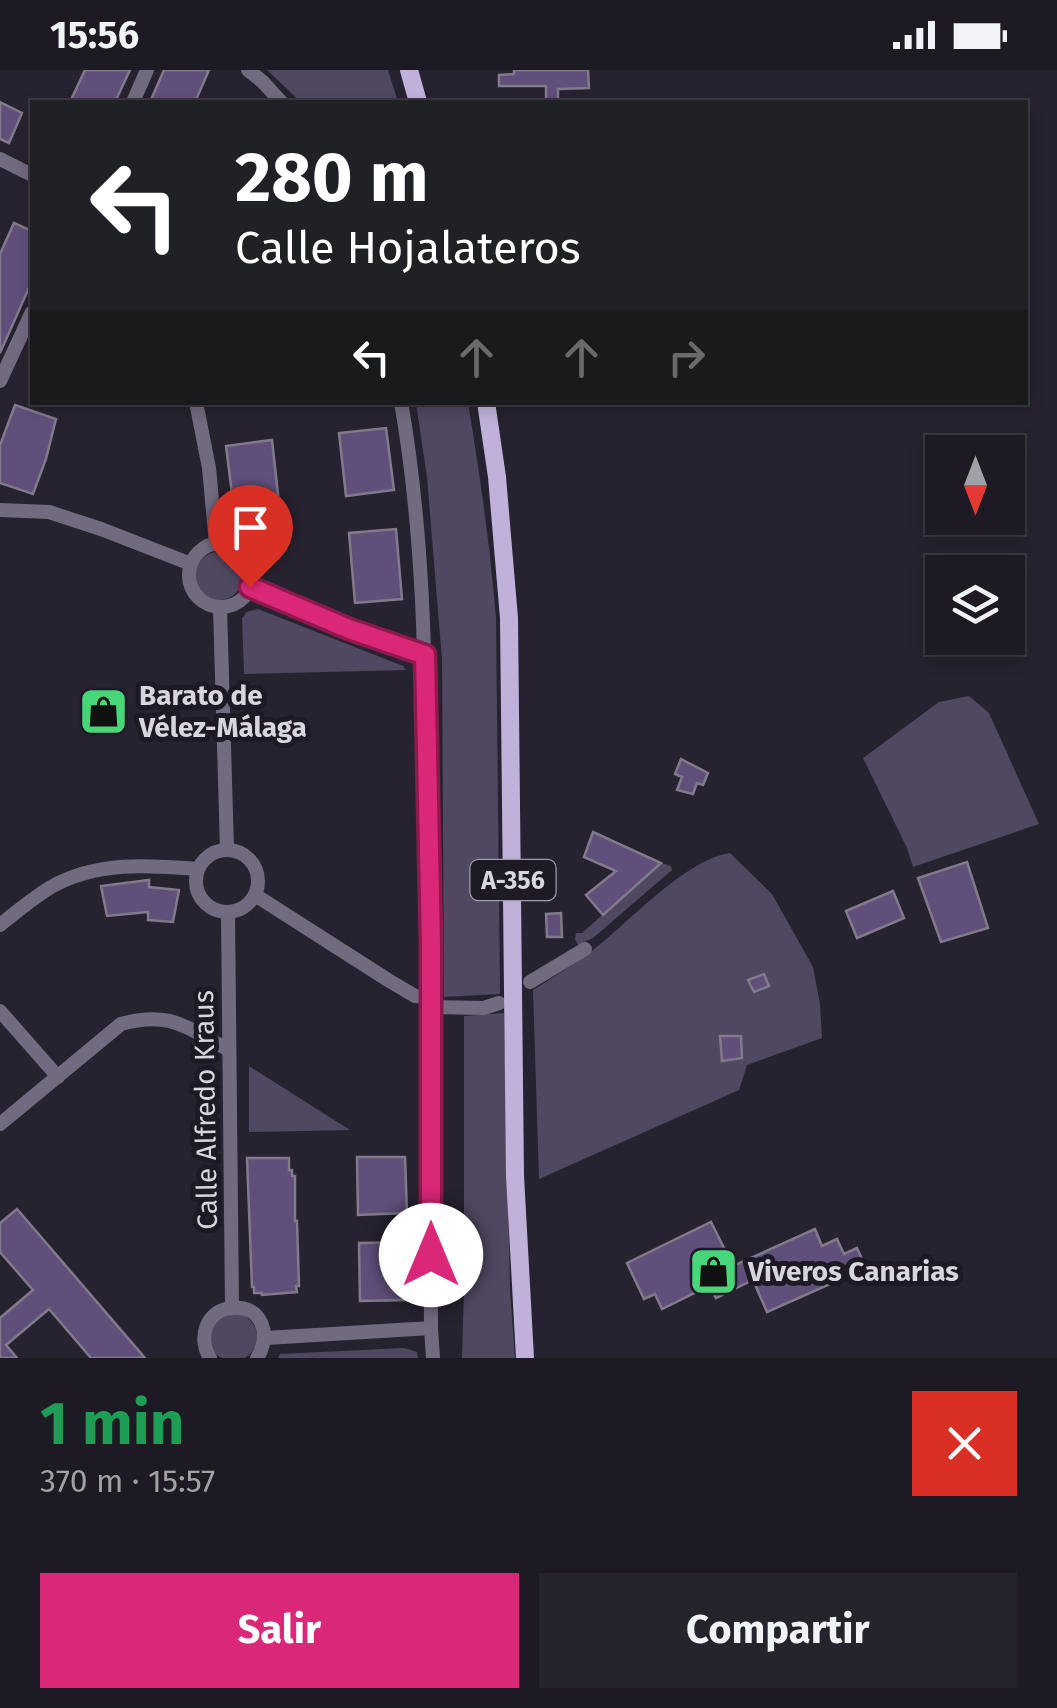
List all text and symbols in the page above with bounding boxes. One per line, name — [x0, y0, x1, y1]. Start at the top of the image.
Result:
text: 15:56 — [50, 12, 139, 58]
text: 280 m — [235, 136, 429, 220]
icon: left — [70, 140, 200, 270]
text: Calle Hojalateros — [235, 221, 581, 275]
icon: left — [344, 330, 399, 385]
icon: ahead — [449, 330, 504, 385]
icon: ahead — [554, 330, 609, 385]
icon: right — [659, 330, 714, 385]
north arrow — [925, 435, 1025, 535]
map controls — [925, 435, 1025, 655]
pin — [208, 485, 293, 588]
icon: arrive — [223, 500, 278, 555]
button: layers — [925, 555, 1025, 655]
place label: Barato de Vélez-Málaga — [138, 679, 307, 744]
shop icon: Barato de Vélez-Málaga — [78, 685, 130, 737]
road number: A-356 — [470, 860, 556, 900]
street label: Calle Alfredo Kraus — [187, 990, 224, 1230]
position arrow — [379, 1203, 483, 1307]
shop icon: Viveros Canarias — [687, 1245, 739, 1297]
place label: Viveros Canarias — [747, 1255, 959, 1288]
text: 1 min — [40, 1388, 184, 1460]
button: close — [912, 1391, 1017, 1496]
text: 370 m · 15:57 — [40, 1462, 215, 1500]
button: Salir — [40, 1573, 519, 1688]
button: Compartir — [539, 1573, 1017, 1688]

